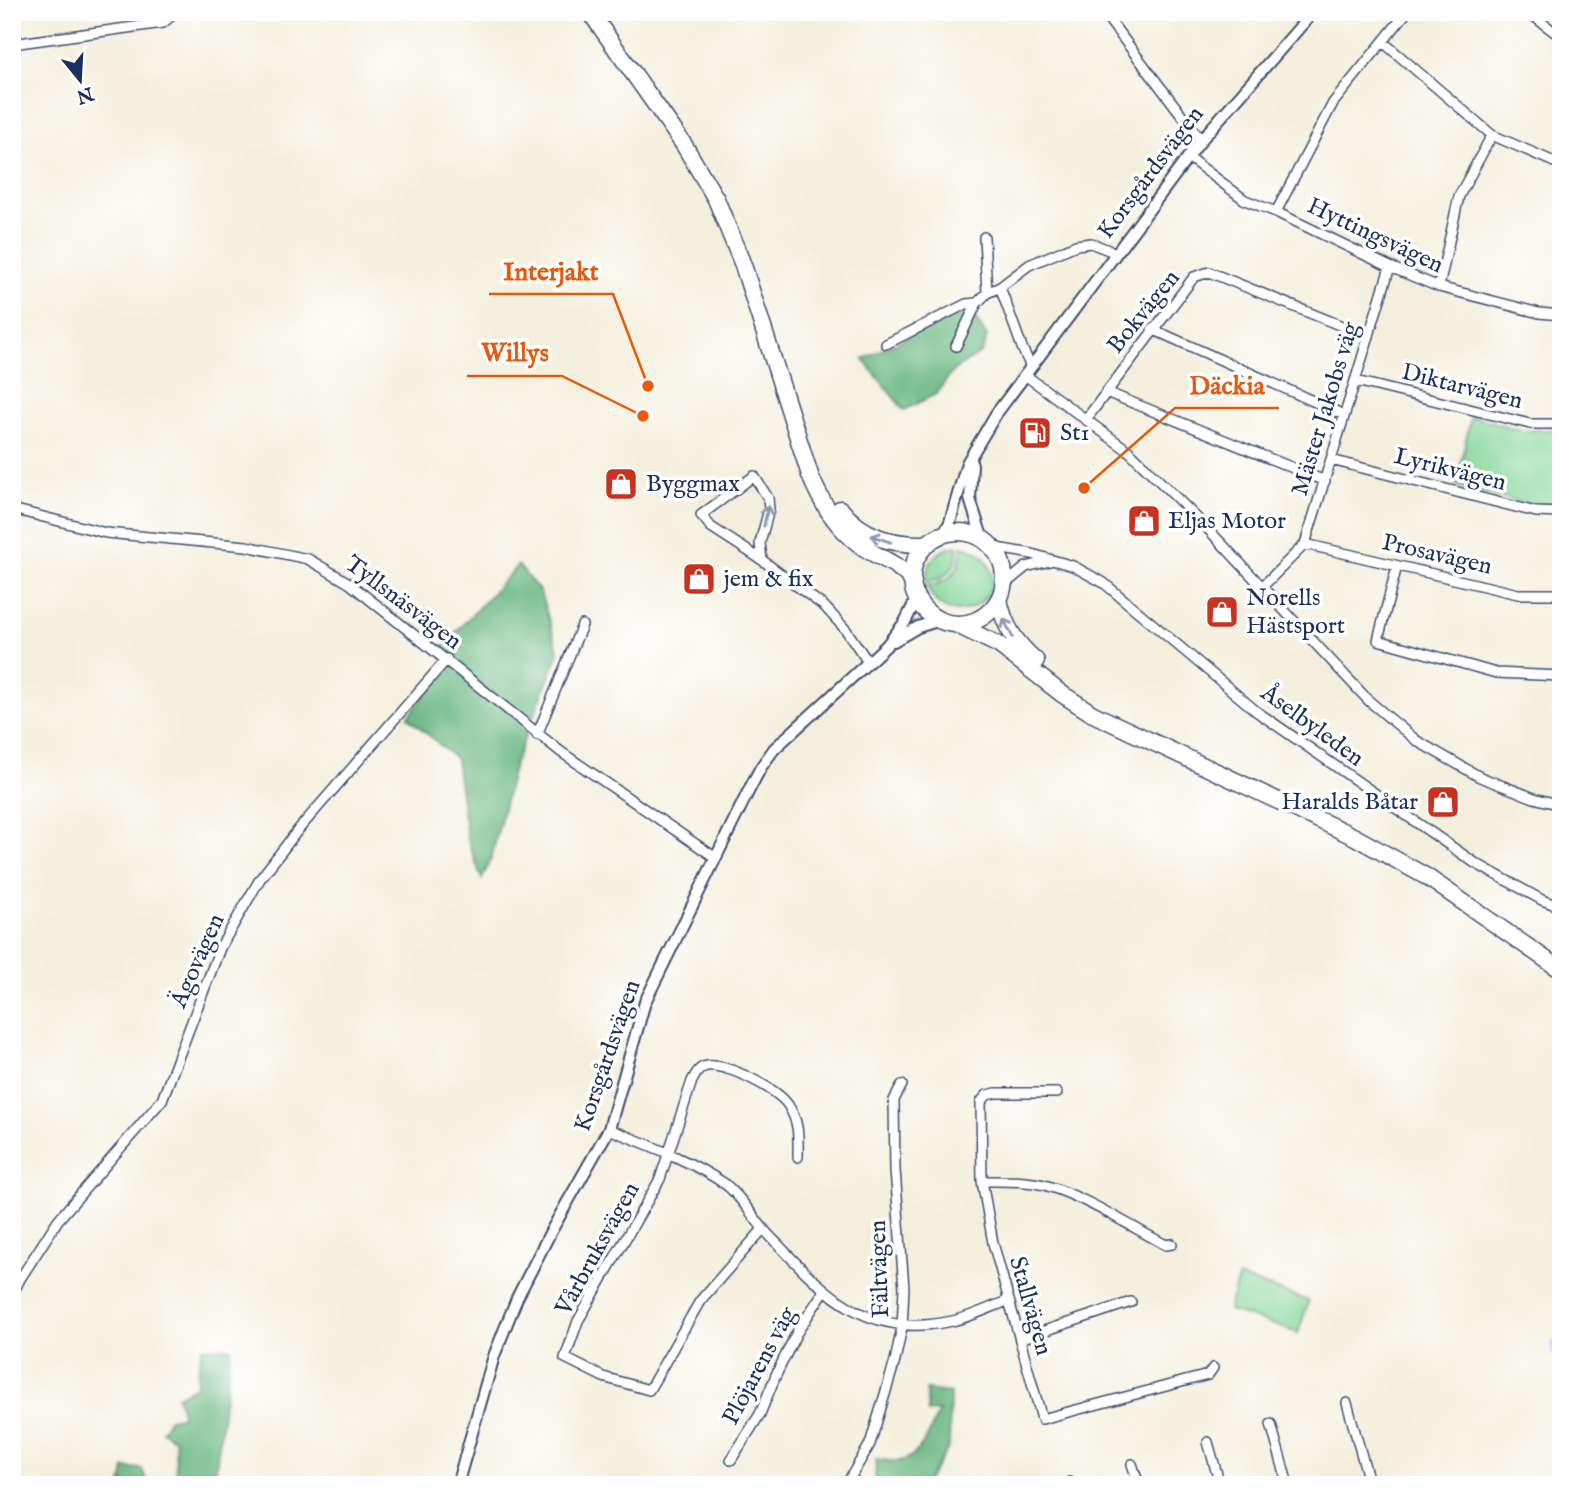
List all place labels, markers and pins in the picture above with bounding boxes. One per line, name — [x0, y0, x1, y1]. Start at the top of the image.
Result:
callout: Interjakt — [489, 247, 613, 294]
callout: Willys — [467, 329, 562, 376]
callout: Däckia — [1175, 361, 1279, 408]
fuel station icon: St1 — [1016, 414, 1054, 452]
place label: St1 — [1060, 418, 1089, 449]
shop icon: Byggmax — [602, 465, 640, 503]
place label: Byggmax — [646, 469, 740, 500]
shop icon: Eljas Motor — [1125, 502, 1163, 540]
place label: Eljas Motor — [1168, 506, 1286, 537]
shop icon: jem & fix — [680, 560, 718, 598]
place label: jem & fix — [722, 564, 814, 595]
place label: Norells Hästsport — [1246, 583, 1345, 642]
shop icon: Norells Hästsport — [1203, 593, 1241, 631]
shop icon: Haralds Båtar — [1424, 783, 1462, 821]
place label: Haralds Båtar — [1281, 787, 1418, 818]

